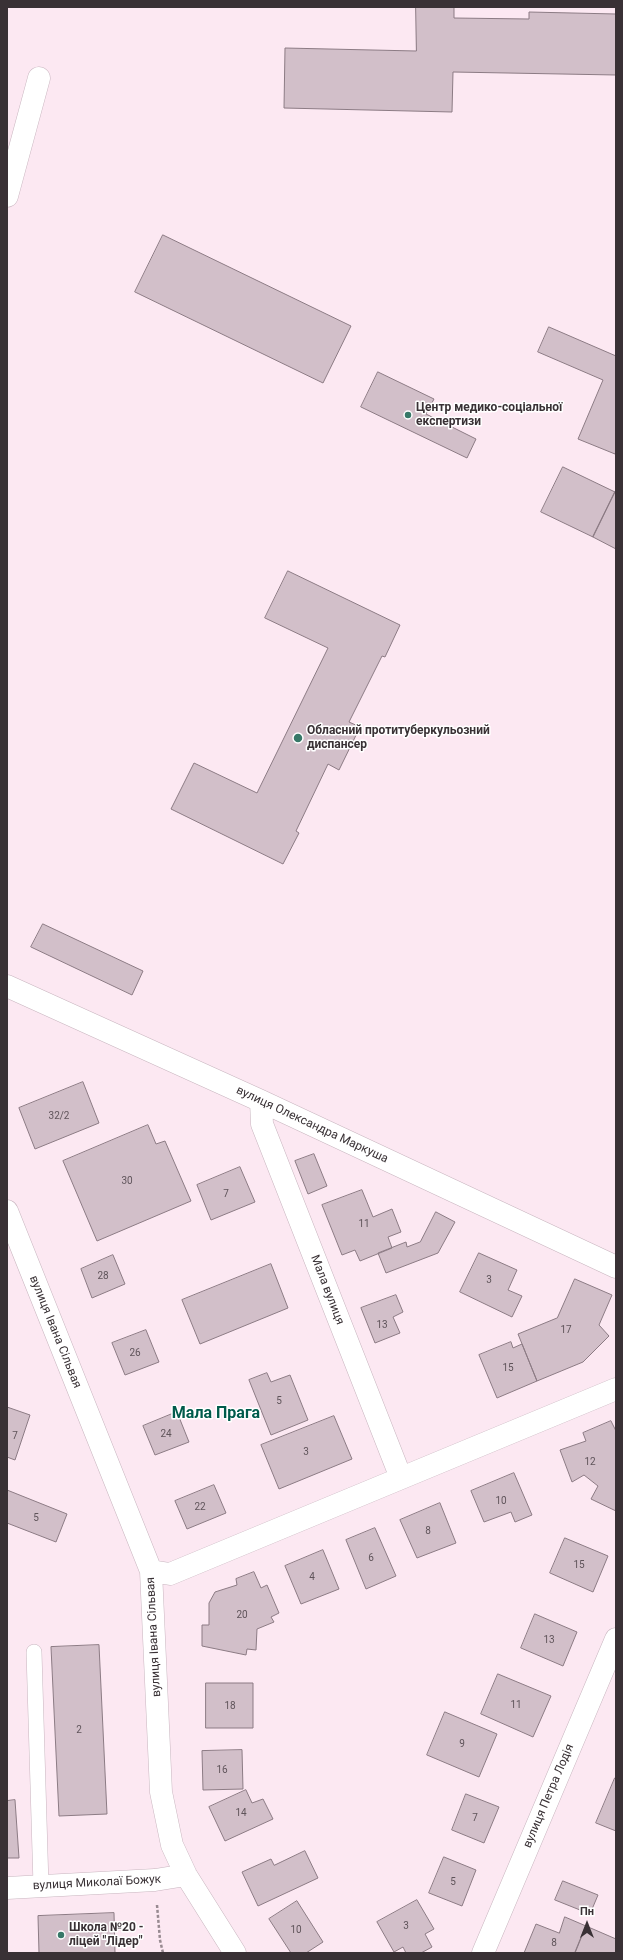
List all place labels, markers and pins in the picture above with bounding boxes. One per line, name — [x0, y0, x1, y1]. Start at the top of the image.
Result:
place label: Центр медико-соціальної експертизи — [416, 401, 562, 429]
marker: Центр медико-соціальної експертизи — [403, 410, 413, 420]
place label: Обласний протитуберкульозний диспансер — [307, 724, 490, 752]
marker: Обласний протитуберкульозний диспансер — [292, 732, 304, 744]
place label: Школа №20 - ліцей "Лідер" — [69, 1921, 144, 1949]
marker: Школа №20 - ліцей "Лідер" — [56, 1930, 66, 1940]

